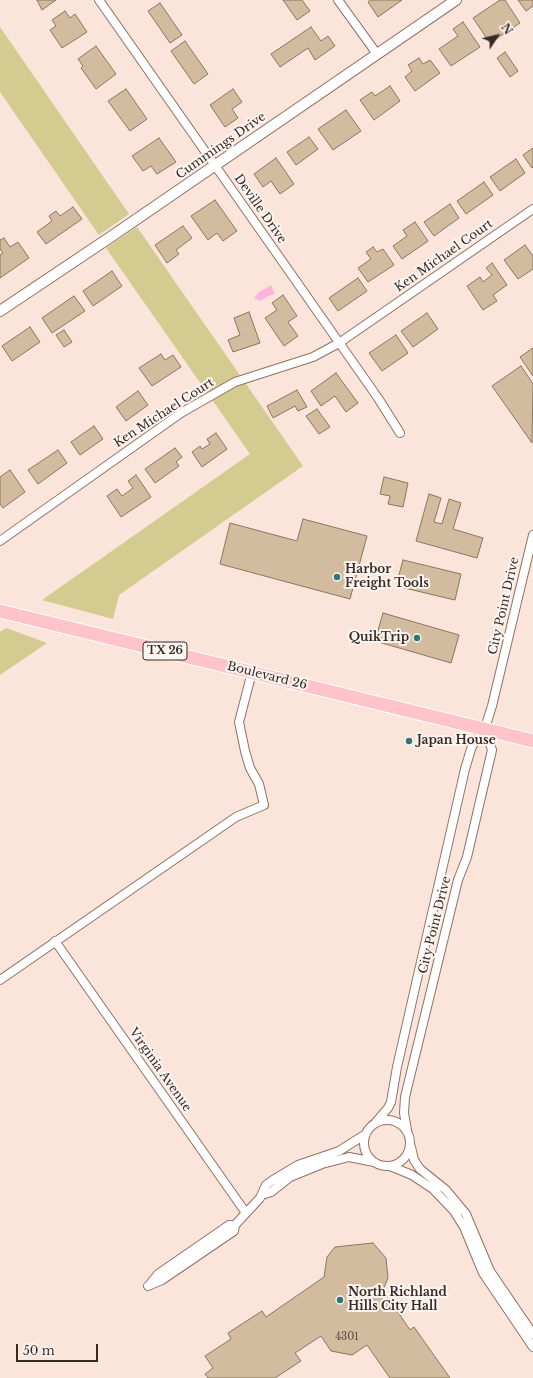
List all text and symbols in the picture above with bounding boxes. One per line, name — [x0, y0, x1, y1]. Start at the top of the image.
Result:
north arrow — [477, 16, 517, 56]
text: N — [498, 21, 516, 37]
street label: Cummings Drive — [173, 110, 269, 182]
street label: Deville Drive — [231, 172, 289, 246]
street label: Ken Michael Court — [392, 217, 496, 295]
street label: Ken Michael Court — [111, 375, 217, 451]
street label: City Point Drive — [486, 556, 522, 656]
place label: Harbor Freight Tools — [345, 563, 429, 591]
marker: Harbor Freight Tools — [332, 572, 342, 582]
place label: QuikTrip — [349, 631, 409, 645]
marker: QuikTrip — [412, 633, 422, 643]
road number: TX 26 — [143, 642, 187, 660]
street label: Boulevard 26 — [226, 659, 308, 693]
place label: Japan House — [417, 734, 496, 748]
marker: Japan House — [404, 736, 414, 746]
street label: City Point Drive — [416, 875, 454, 975]
street label: Virginia Avenue — [126, 1026, 194, 1114]
place label: North Richland Hills City Hall — [348, 1286, 447, 1314]
marker: North Richland Hills City Hall — [335, 1295, 345, 1305]
house number: 4301 — [335, 1331, 359, 1343]
scale bar — [18, 1336, 100, 1362]
text: 50 m — [23, 1343, 55, 1358]

